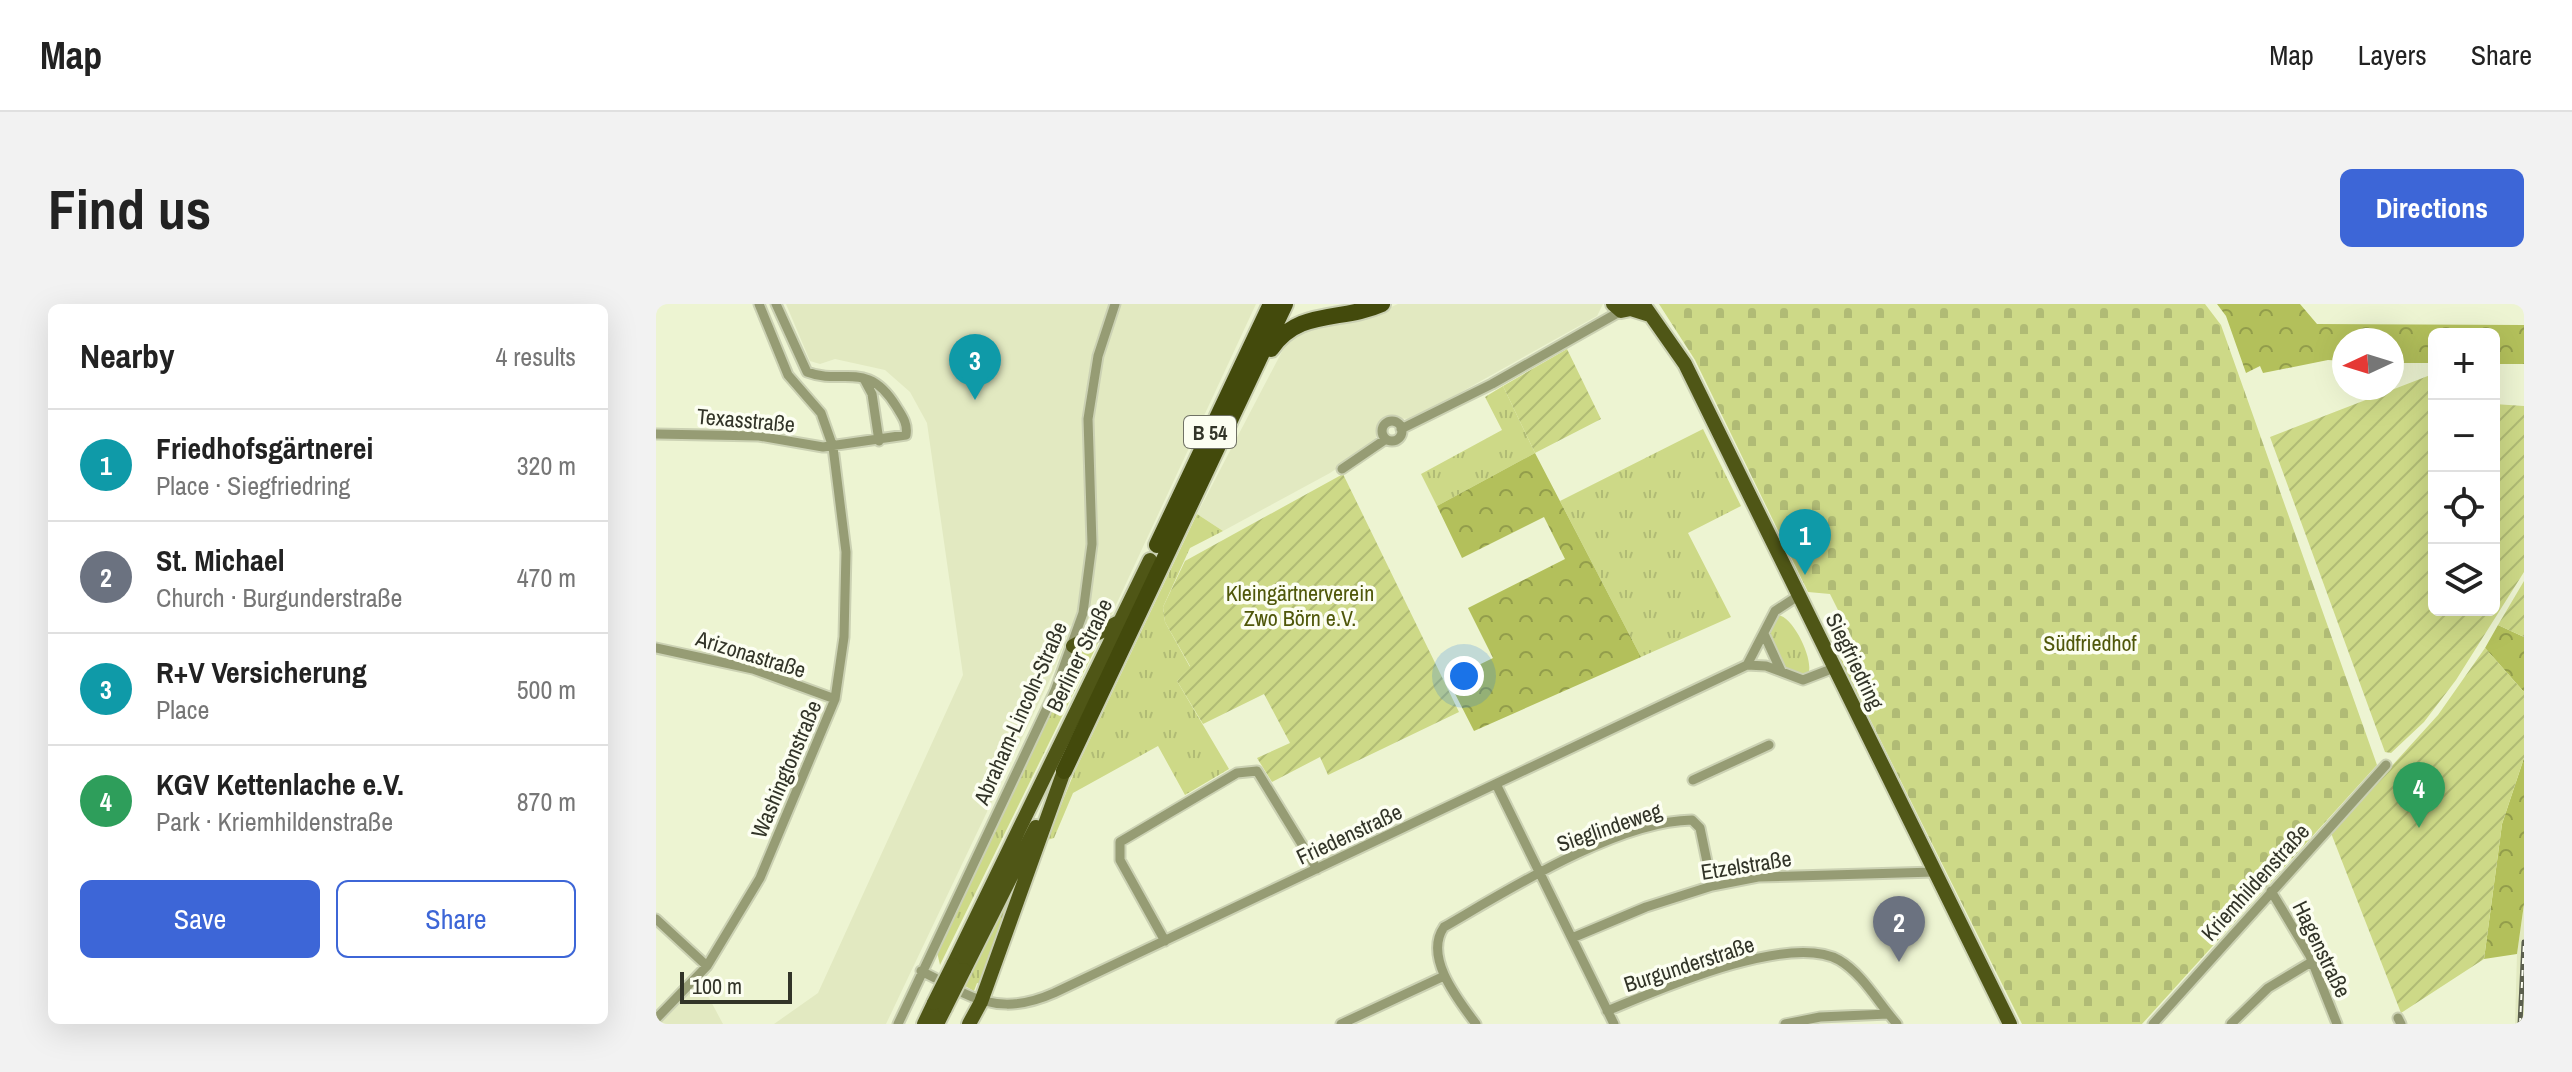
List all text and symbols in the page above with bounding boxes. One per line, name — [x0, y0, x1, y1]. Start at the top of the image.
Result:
text: Map — [40, 30, 102, 81]
text: Map — [2269, 36, 2314, 74]
text: Layers — [2358, 36, 2427, 74]
text: Share — [2471, 36, 2532, 74]
button: Directions — [2340, 169, 2524, 247]
text: Find us — [48, 171, 211, 246]
north arrow — [2332, 328, 2404, 400]
map controls — [2428, 328, 2500, 616]
button: + — [2428, 328, 2500, 400]
text: Nearby — [80, 333, 175, 379]
pin: 3 — [949, 334, 1001, 400]
text: 4 results — [495, 339, 576, 374]
button: − — [2428, 400, 2500, 472]
street label: Texasstraße — [696, 401, 796, 439]
road number: B 54 — [1184, 416, 1236, 448]
text: Friedhofsgärtnerei — [156, 428, 373, 468]
text: 1 — [100, 448, 112, 483]
text: 320 m — [517, 448, 576, 483]
text: Place · Siegfriedring — [156, 468, 350, 503]
button: locate — [2428, 472, 2500, 544]
pin: 1 — [1779, 509, 1831, 575]
text: St. Michael — [156, 540, 285, 580]
button: layers — [2428, 544, 2500, 616]
text: 2 — [100, 560, 112, 595]
text: 470 m — [517, 560, 576, 595]
park label: Kleingärtnerverein Zwo Börn e.V. — [1226, 578, 1374, 633]
text: Church · Burgunderstraße — [156, 580, 402, 615]
street label: Berliner Straße — [1039, 593, 1119, 717]
street label: Siegfriedring — [1819, 608, 1891, 714]
street label: Abraham-Lincoln-Straße — [966, 617, 1074, 810]
street label: Arizonastraße — [691, 623, 810, 685]
park label: Südfriedhof — [2043, 628, 2138, 658]
text: R+V Versicherung — [156, 652, 367, 692]
your location — [1444, 656, 1484, 696]
text: 3 — [100, 672, 112, 707]
text: 500 m — [517, 672, 576, 707]
text: Place — [156, 692, 209, 727]
street label: Washingtonstraße — [744, 696, 828, 842]
pin: 4 — [2393, 762, 2445, 828]
text: KGV Kettenlache e.V. — [156, 764, 404, 804]
text: 4 — [100, 784, 112, 819]
text: 870 m — [517, 784, 576, 819]
street label: Sieglindeweg — [1552, 795, 1666, 859]
street label: Friedenstraße — [1291, 796, 1407, 872]
text: Park · Kriemhildenstraße — [156, 804, 393, 839]
street label: Kriemhildenstraße — [2194, 817, 2316, 947]
street label: Etzelstraße — [1699, 843, 1793, 887]
button: Save — [80, 880, 320, 958]
button: Share — [336, 880, 576, 958]
pin: 2 — [1873, 896, 1925, 962]
street label: Hagenstraße — [2286, 896, 2358, 1002]
street label: Burgunderstraße — [1620, 929, 1758, 999]
scale bar — [680, 968, 792, 1004]
text: 100 m — [692, 971, 742, 1001]

